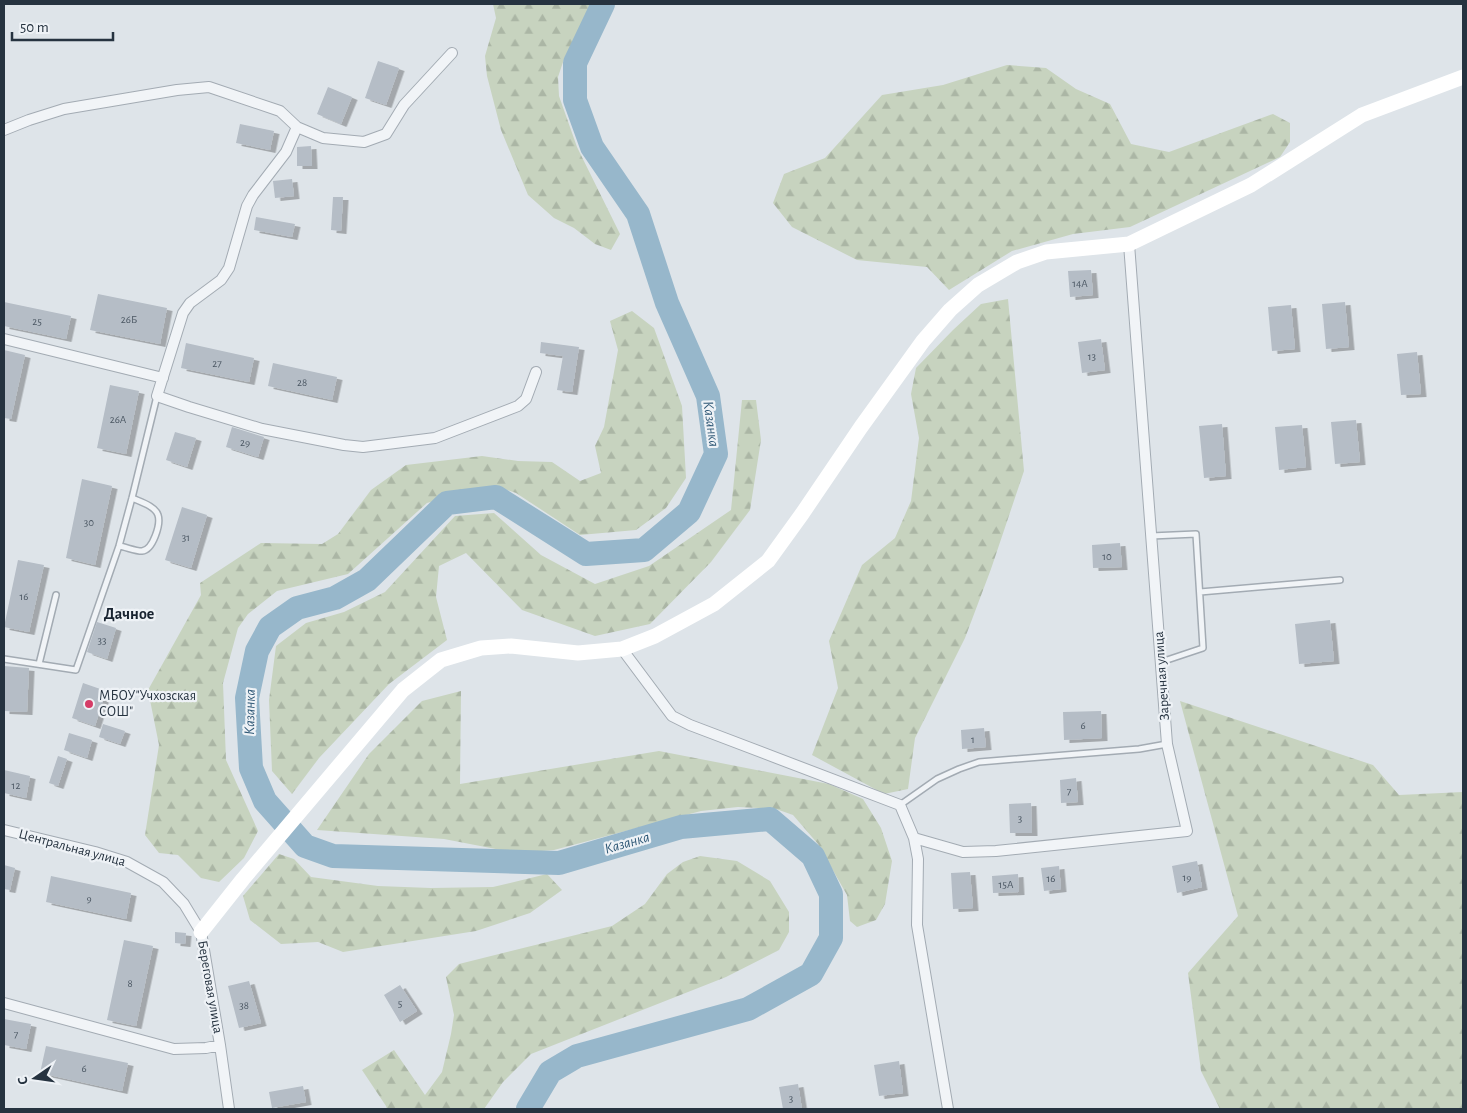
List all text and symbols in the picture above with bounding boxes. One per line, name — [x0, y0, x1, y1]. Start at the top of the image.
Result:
scale bar — [12, 10, 114, 42]
text: 50 m — [20, 20, 49, 35]
house number: 14А — [1072, 278, 1088, 289]
house number: 26Б — [121, 314, 137, 325]
house number: 25 — [32, 316, 42, 327]
house number: 13 — [1088, 351, 1097, 362]
house number: 27 — [212, 358, 222, 369]
house number: 28 — [297, 377, 307, 388]
water label: Казанка — [700, 400, 722, 448]
house number: 26А — [110, 414, 127, 425]
house number: 29 — [240, 437, 250, 448]
house number: 30 — [84, 517, 94, 528]
house number: 31 — [182, 532, 190, 543]
house number: 10 — [1102, 551, 1112, 562]
house number: 16 — [20, 591, 28, 602]
district label: Дачное — [104, 606, 154, 622]
street label: Заречная улица — [1152, 630, 1172, 721]
house number: 33 — [97, 635, 107, 646]
place label: МБОУ"Учхозская СОШ" — [99, 689, 196, 719]
water label: Казанка — [242, 689, 258, 735]
marker: МБОУ"Учхозская СОШ" — [83, 698, 95, 710]
house number: 6 — [1080, 720, 1086, 731]
house number: 1 — [971, 734, 975, 745]
house number: 12 — [12, 780, 20, 791]
house number: 7 — [1067, 786, 1072, 797]
house number: 3 — [1018, 813, 1023, 824]
street label: Центральная улица — [17, 827, 128, 869]
water label: Казанка — [603, 829, 651, 857]
house number: 19 — [1183, 872, 1191, 883]
house number: 16 — [1047, 873, 1055, 884]
house number: 15А — [999, 879, 1014, 890]
house number: 9 — [86, 893, 92, 904]
street label: Береговая улица — [195, 939, 225, 1035]
house number: 8 — [127, 978, 133, 989]
house number: 5 — [398, 998, 403, 1009]
house number: 38 — [239, 1000, 249, 1011]
house number: 7 — [14, 1029, 19, 1040]
north arrow — [10, 1053, 60, 1103]
house number: 6 — [81, 1063, 87, 1074]
text: С — [16, 1075, 31, 1086]
house number: 3 — [789, 1093, 794, 1104]

